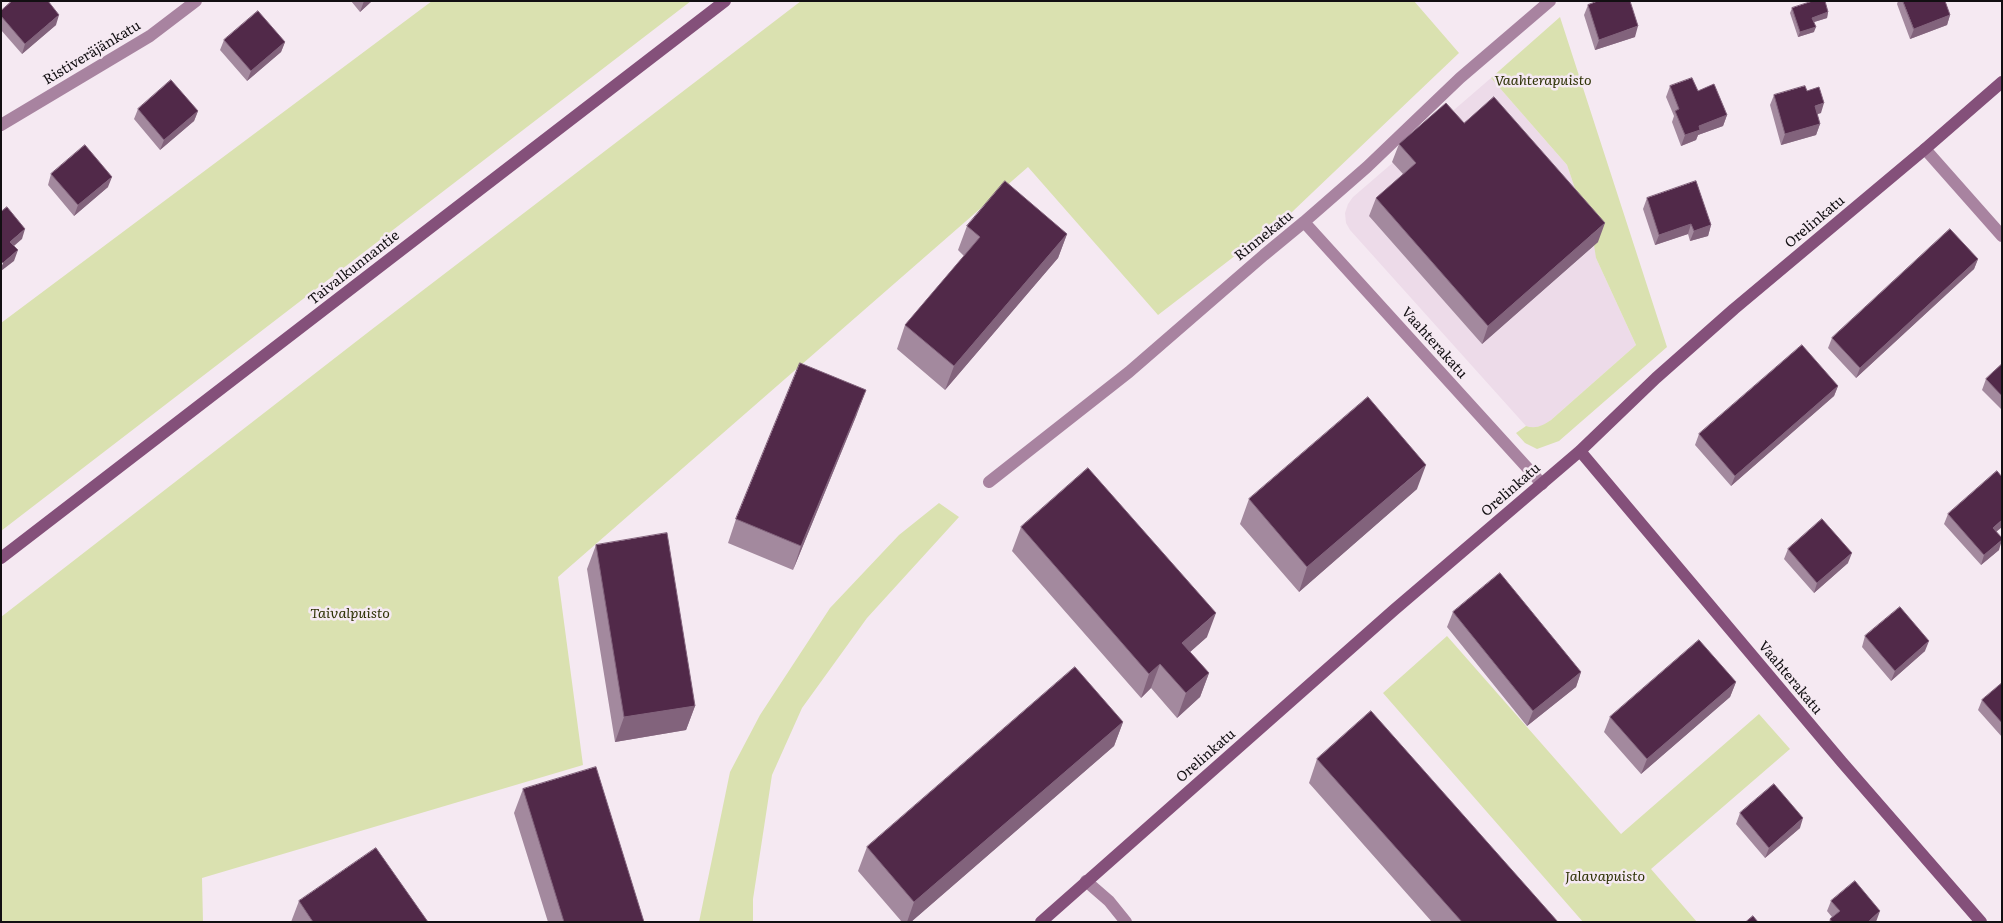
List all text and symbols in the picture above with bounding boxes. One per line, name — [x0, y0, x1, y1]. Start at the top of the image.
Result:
street label: Ristiveräjänkatu — [40, 17, 144, 89]
park label: Vaahterapuisto — [1494, 73, 1592, 89]
street label: Orelinkatu — [1782, 192, 1848, 252]
street label: Rinnekatu — [1231, 207, 1297, 265]
street label: Taivalkunnantie — [305, 227, 403, 309]
street label: Vaahterakatu — [1398, 304, 1470, 382]
street label: Orelinkatu — [1478, 460, 1544, 520]
park label: Taivalpuisto — [310, 606, 390, 622]
street label: Vaahterakatu — [1755, 638, 1825, 718]
street label: Orelinkatu — [1173, 726, 1239, 786]
park label: Jalavapuisto — [1565, 869, 1645, 885]

